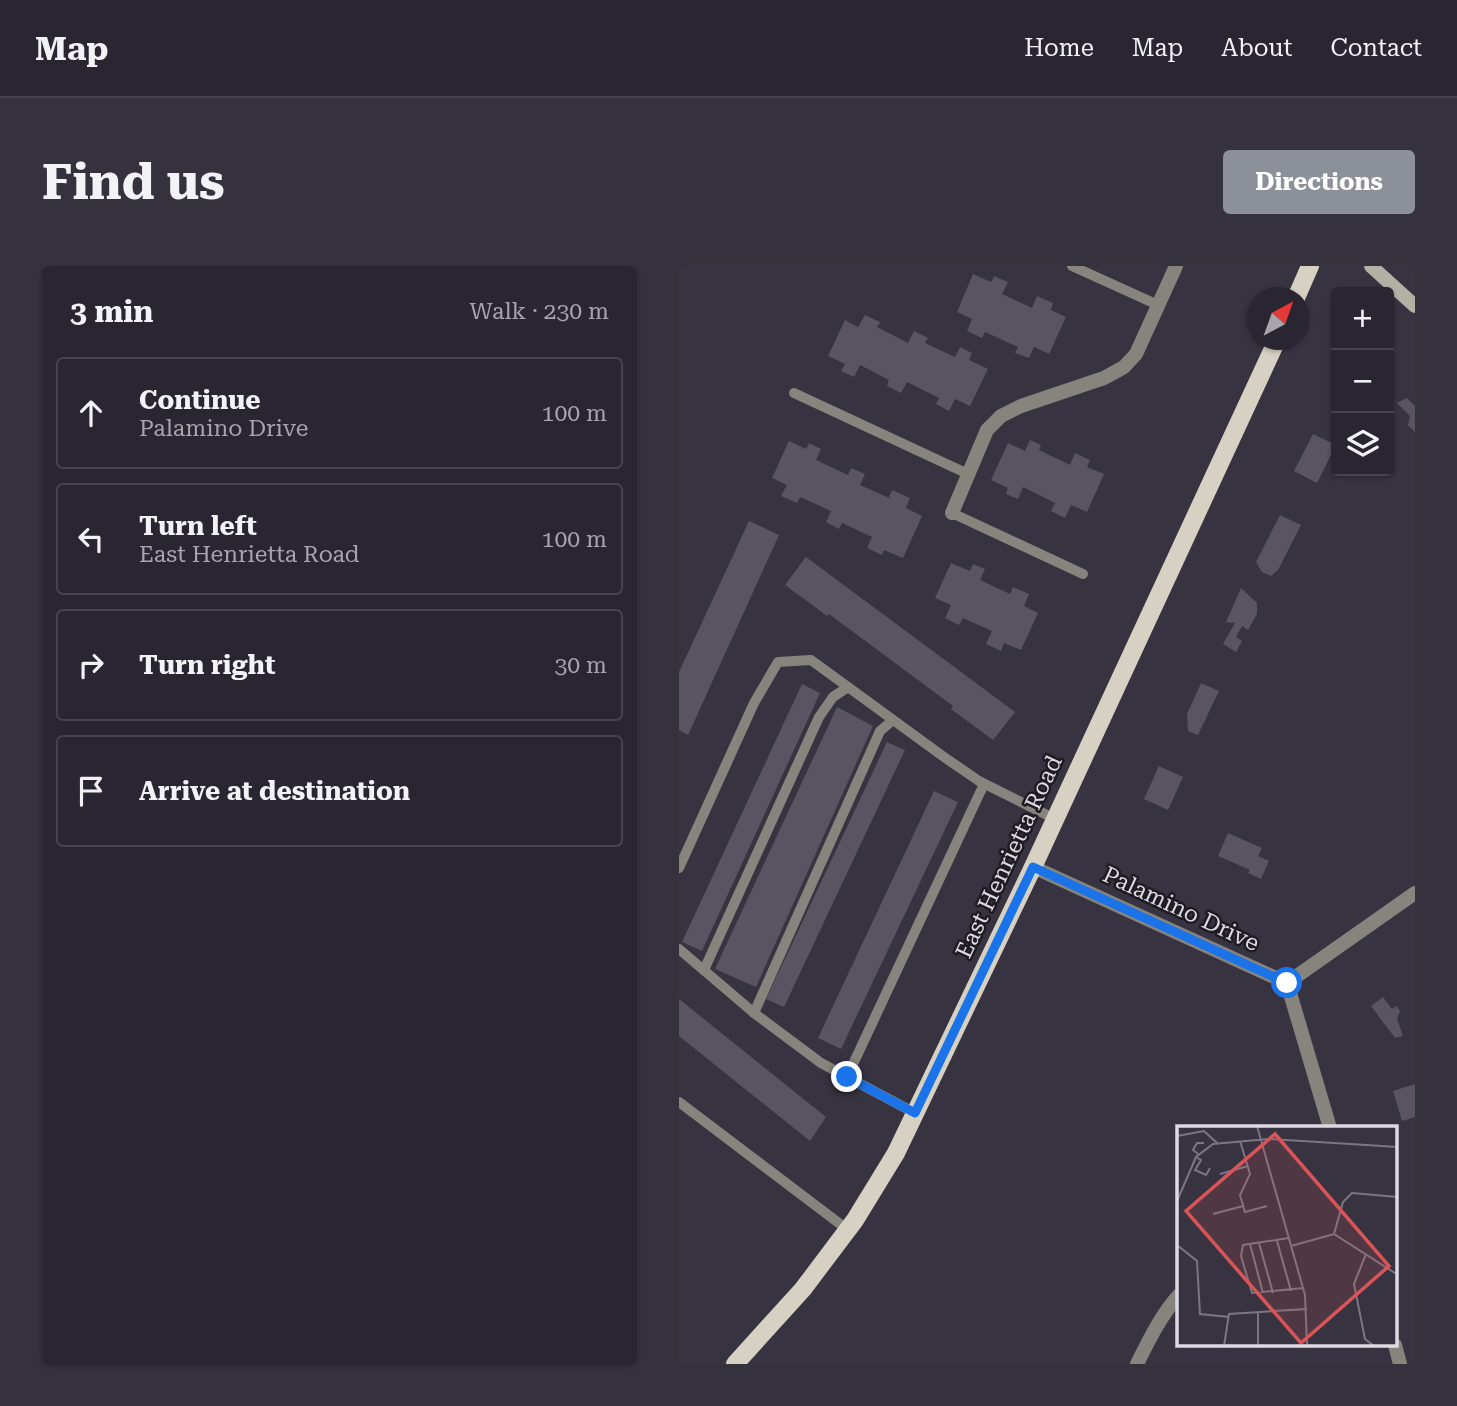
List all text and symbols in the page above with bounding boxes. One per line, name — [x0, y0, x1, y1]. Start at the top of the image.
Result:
text: Map — [35, 29, 109, 68]
text: Home — [1024, 34, 1094, 62]
text: Map — [1132, 34, 1183, 62]
text: About — [1221, 34, 1292, 62]
text: Contact — [1330, 34, 1422, 62]
button: Directions — [1223, 150, 1415, 214]
text: Find us — [42, 154, 225, 211]
north arrow — [1247, 287, 1310, 350]
map controls — [1331, 287, 1394, 476]
button: + — [1331, 287, 1394, 350]
text: 3 min — [70, 294, 153, 329]
text: Walk · 230 m — [470, 298, 609, 325]
button: − — [1331, 350, 1394, 413]
text: Continue — [139, 385, 261, 415]
icon: ahead — [72, 394, 110, 432]
text: 100 m — [542, 400, 607, 427]
button: layers — [1331, 413, 1394, 476]
text: Palamino Drive — [139, 415, 308, 442]
text: Turn left — [139, 511, 257, 541]
icon: left — [72, 520, 110, 558]
text: 100 m — [542, 526, 607, 553]
text: East Henrietta Road — [139, 541, 360, 568]
icon: right — [72, 646, 110, 684]
text: Turn right — [139, 650, 275, 680]
text: 30 m — [554, 652, 607, 679]
street label: East Henrietta Road — [950, 751, 1068, 963]
icon: arrive — [72, 772, 110, 810]
text: Arrive at destination — [139, 776, 410, 806]
street label: Palamino Drive — [1099, 861, 1263, 957]
route start — [1271, 967, 1302, 998]
route end — [831, 1061, 862, 1092]
inset map — [1177, 1126, 1397, 1346]

